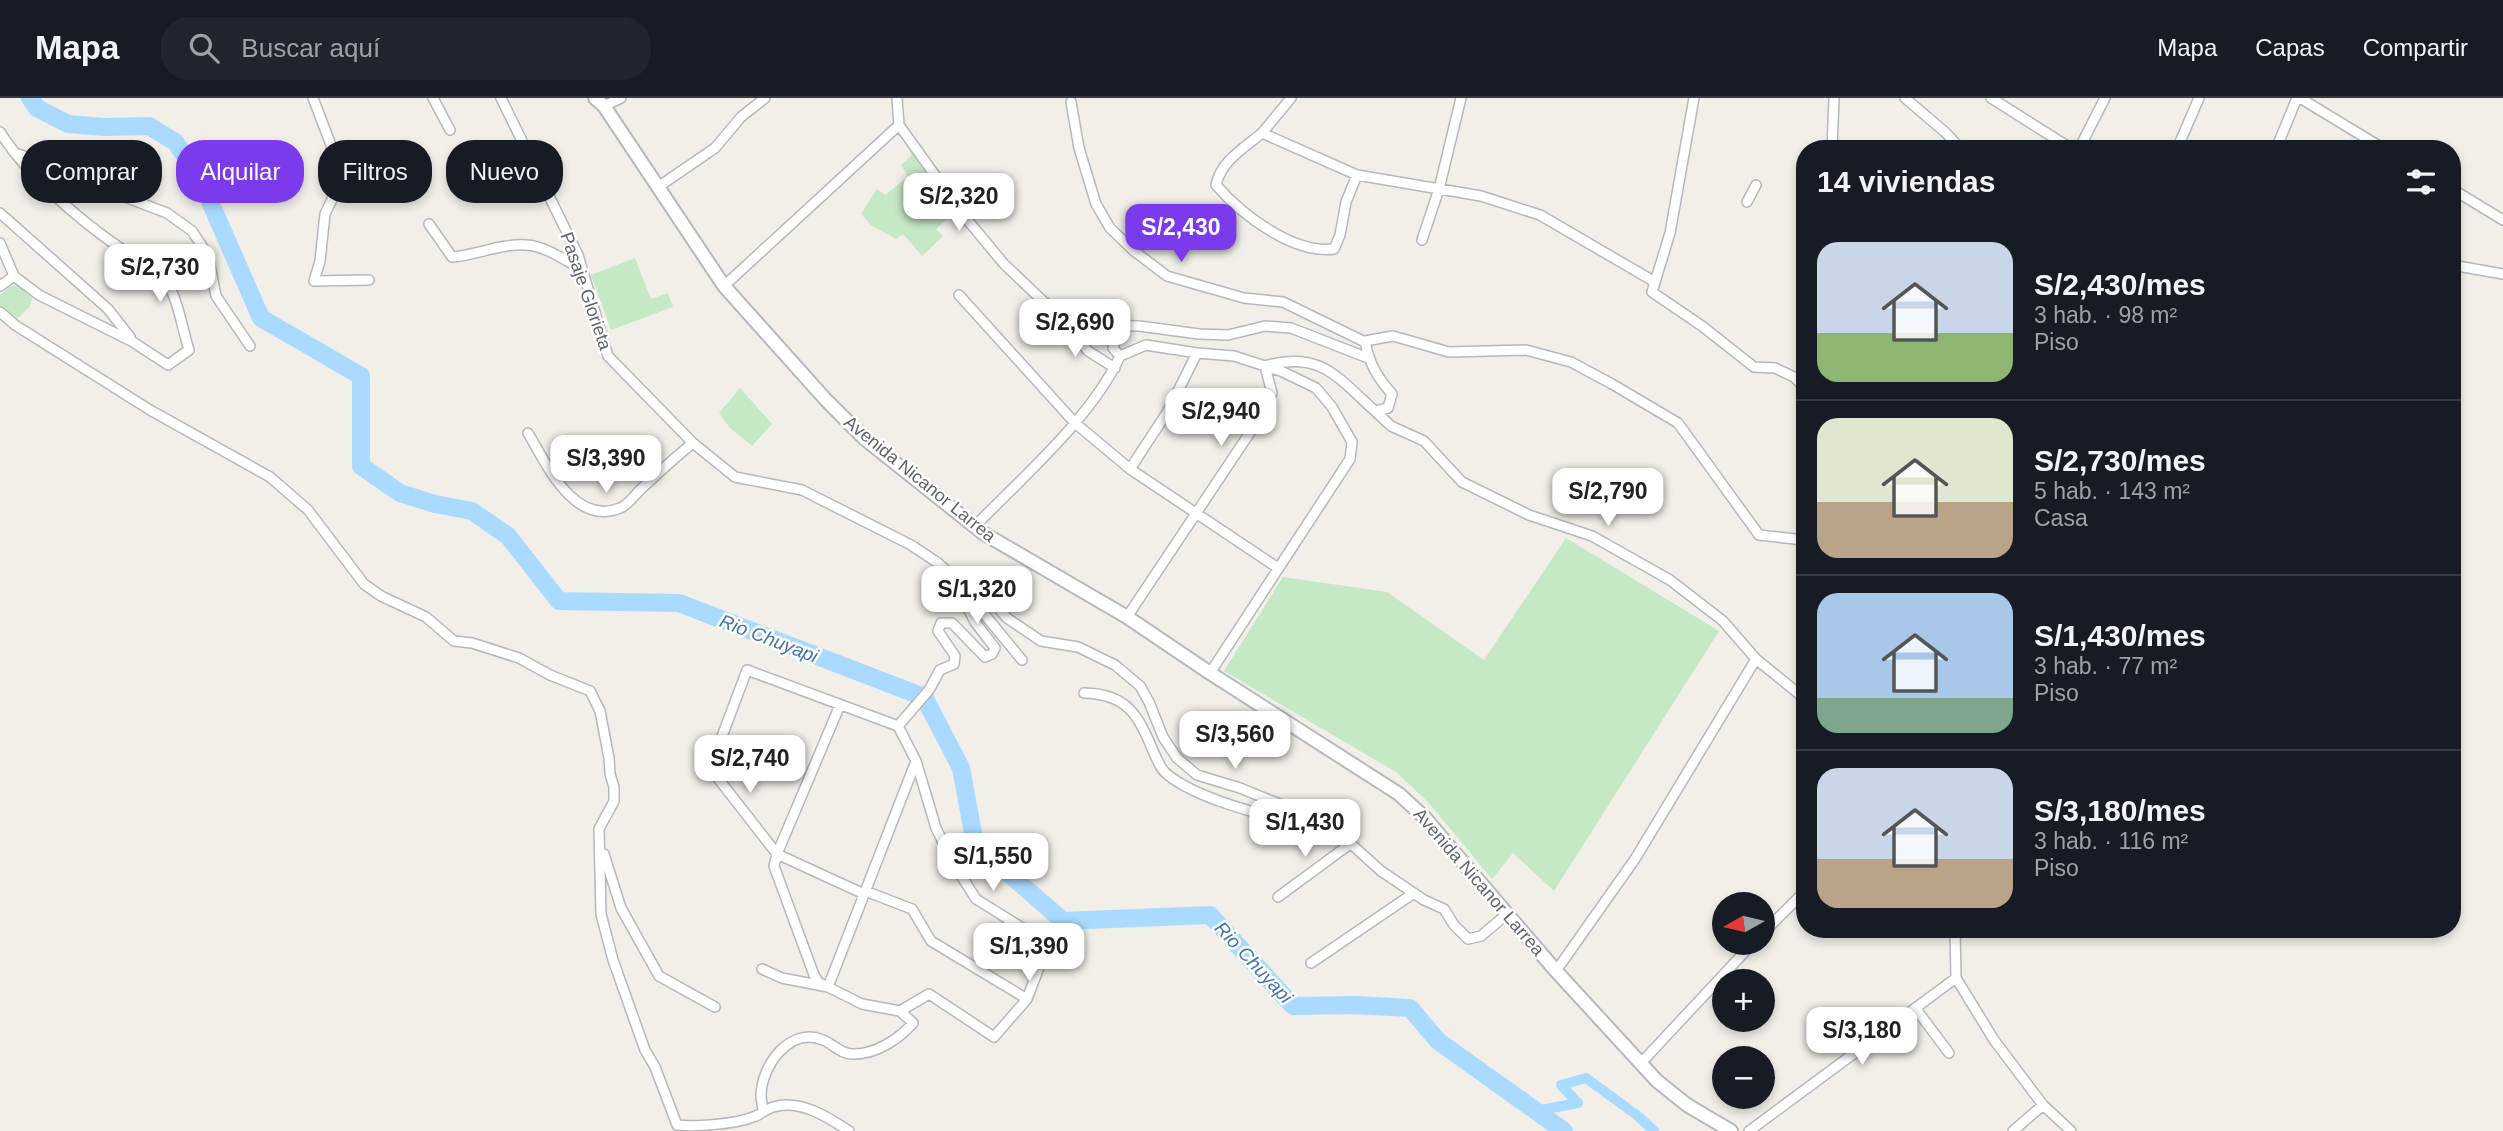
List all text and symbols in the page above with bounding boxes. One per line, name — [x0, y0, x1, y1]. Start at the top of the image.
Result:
search box — [161, 17, 651, 80]
text: Mapa — [35, 29, 119, 66]
icon: search — [185, 29, 223, 67]
text: Buscar aquí — [241, 33, 380, 63]
text: Mapa — [2157, 34, 2217, 61]
text: Capas — [2255, 34, 2325, 61]
text: Compartir — [2363, 34, 2468, 61]
chip: Comprar — [21, 140, 162, 203]
chip: Alquilar — [176, 140, 304, 203]
chip: Filtros — [318, 140, 432, 203]
chip: Nuevo — [446, 140, 563, 203]
icon: filters — [2402, 163, 2440, 201]
text: 14 viviendas — [1817, 165, 1995, 198]
pin: S/2,320 — [894, 174, 1024, 233]
text: S/2,320 — [919, 183, 999, 209]
pin: S/2,430 — [1116, 204, 1246, 264]
text: S/2,430 — [1141, 214, 1221, 240]
street label: Pasaje Glorieta — [557, 230, 616, 353]
pin: S/2,730 — [95, 244, 225, 304]
text: S/2,730 — [120, 254, 200, 280]
text: S/2,430/mes — [2034, 268, 2206, 301]
icon: home — [1873, 270, 1957, 354]
pin: S/2,690 — [1010, 300, 1140, 359]
text: 3 hab. · 98 m² — [2034, 302, 2177, 328]
text: S/2,690 — [1035, 309, 1115, 335]
text: Piso — [2034, 329, 2079, 355]
pin: S/2,940 — [1156, 388, 1286, 448]
text: S/2,940 — [1181, 398, 1261, 424]
street label: Avenida Nicanor Larrea — [840, 412, 1000, 547]
pin: S/3,390 — [541, 436, 671, 495]
text: S/2,730/mes — [2034, 444, 2206, 477]
text: S/3,390 — [566, 445, 646, 471]
icon: home — [1873, 446, 1957, 530]
pin: S/2,790 — [1543, 468, 1673, 528]
text: S/2,790 — [1568, 478, 1648, 504]
text: 5 hab. · 143 m² — [2034, 478, 2190, 504]
text: Casa — [2034, 505, 2088, 531]
pin: S/1,320 — [912, 566, 1042, 626]
text: S/1,320 — [937, 576, 1017, 602]
water label: Rio Chuyapi — [717, 610, 822, 667]
text: S/1,430/mes — [2034, 619, 2206, 652]
icon: home — [1873, 621, 1957, 705]
text: 3 hab. · 77 m² — [2034, 653, 2177, 679]
text: Piso — [2034, 680, 2079, 706]
pin: S/3,560 — [1170, 712, 1300, 771]
text: S/3,560 — [1195, 721, 1275, 747]
pin: S/2,740 — [685, 736, 815, 795]
text: S/2,740 — [710, 745, 790, 771]
text: S/3,180/mes — [2034, 794, 2206, 827]
icon: home — [1873, 796, 1957, 880]
pin: S/1,430 — [1240, 800, 1370, 859]
street label: Avenida Nicanor Larrea — [1410, 804, 1549, 961]
text: S/1,430 — [1265, 809, 1345, 835]
text: 3 hab. · 116 m² — [2034, 828, 2188, 854]
pin: S/1,550 — [928, 834, 1058, 893]
text: S/1,550 — [953, 843, 1033, 869]
text: Piso — [2034, 855, 2079, 881]
north arrow — [1712, 892, 1774, 956]
map controls — [1712, 892, 1775, 1109]
water label: Rio Chuyapi — [1211, 917, 1297, 1008]
pin: S/1,390 — [964, 924, 1094, 983]
text: S/1,390 — [989, 933, 1069, 959]
button: + — [1712, 969, 1775, 1032]
pin: S/3,180 — [1797, 1007, 1927, 1067]
text: S/3,180 — [1822, 1017, 1902, 1043]
button: − — [1712, 1046, 1775, 1109]

